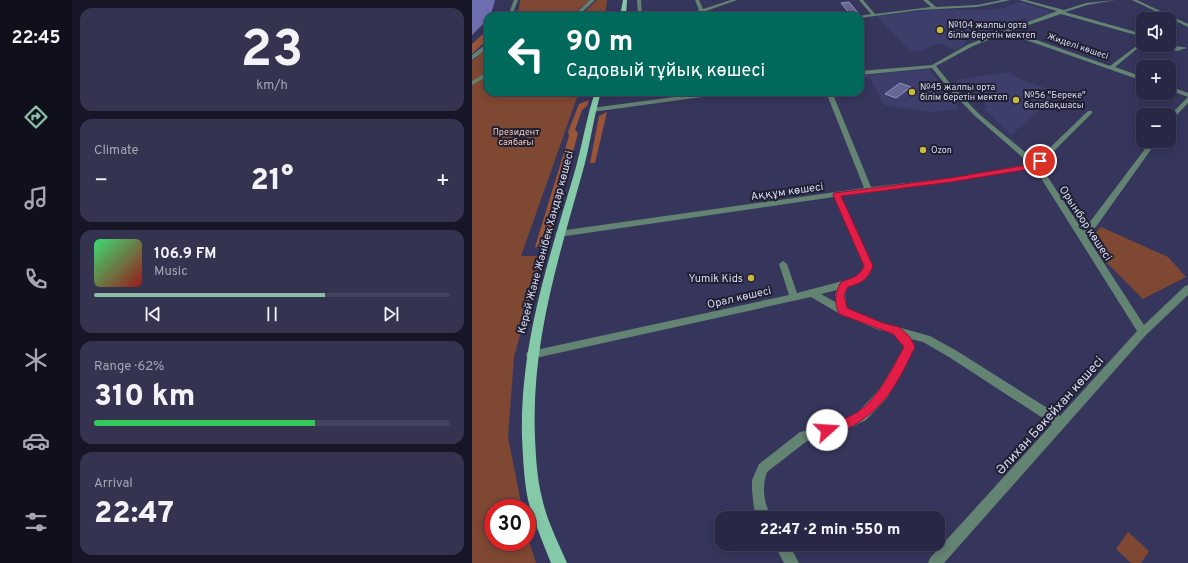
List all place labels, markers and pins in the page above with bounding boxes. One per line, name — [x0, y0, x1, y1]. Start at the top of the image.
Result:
place label: №104 жалпы орта білім беретін мектеп — [948, 20, 1036, 41]
marker: №104 жалпы орта білім беретін мектеп — [935, 25, 945, 35]
place label: №45 жалпы орта білім беретін мектеп — [920, 82, 1008, 103]
marker: №45 жалпы орта білім беретін мектеп — [907, 87, 917, 97]
place label: №56 "Береке" балабақшасы — [1024, 90, 1086, 111]
marker: №56 "Береке" балабақшасы — [1011, 95, 1021, 105]
pin — [1023, 144, 1057, 178]
marker: Ozon — [918, 145, 928, 155]
place label: Ozon — [931, 145, 952, 156]
place label: Yumik Kids — [688, 272, 743, 286]
marker: Yumik Kids — [746, 273, 756, 283]

